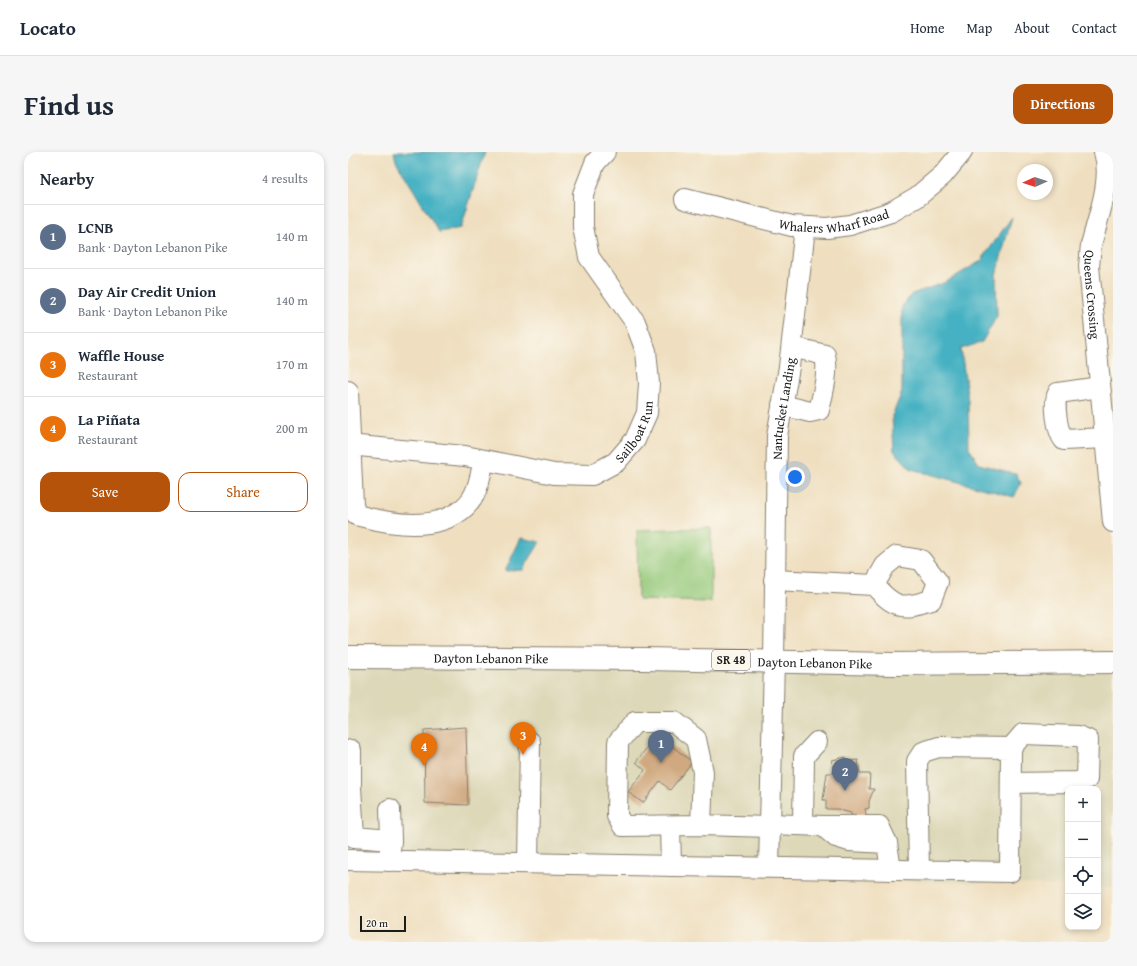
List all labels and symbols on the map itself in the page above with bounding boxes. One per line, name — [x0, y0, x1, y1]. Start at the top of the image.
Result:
north arrow — [1017, 164, 1053, 200]
street label: Whalers Wharf Road — [777, 204, 892, 238]
street label: Queens Crossing — [1079, 250, 1105, 341]
street label: Nantucket Landing — [768, 356, 800, 460]
street label: Sailboat Run — [611, 400, 658, 467]
your location — [785, 467, 805, 487]
street label: Dayton Lebanon Pike — [434, 649, 548, 668]
road number: SR 48 — [712, 650, 750, 670]
street label: Dayton Lebanon Pike — [757, 652, 872, 674]
pin: 3 — [510, 722, 536, 755]
pin: 1 — [648, 730, 674, 763]
pin: 4 — [411, 733, 437, 766]
pin: 2 — [832, 758, 858, 791]
scale bar — [360, 914, 406, 933]

